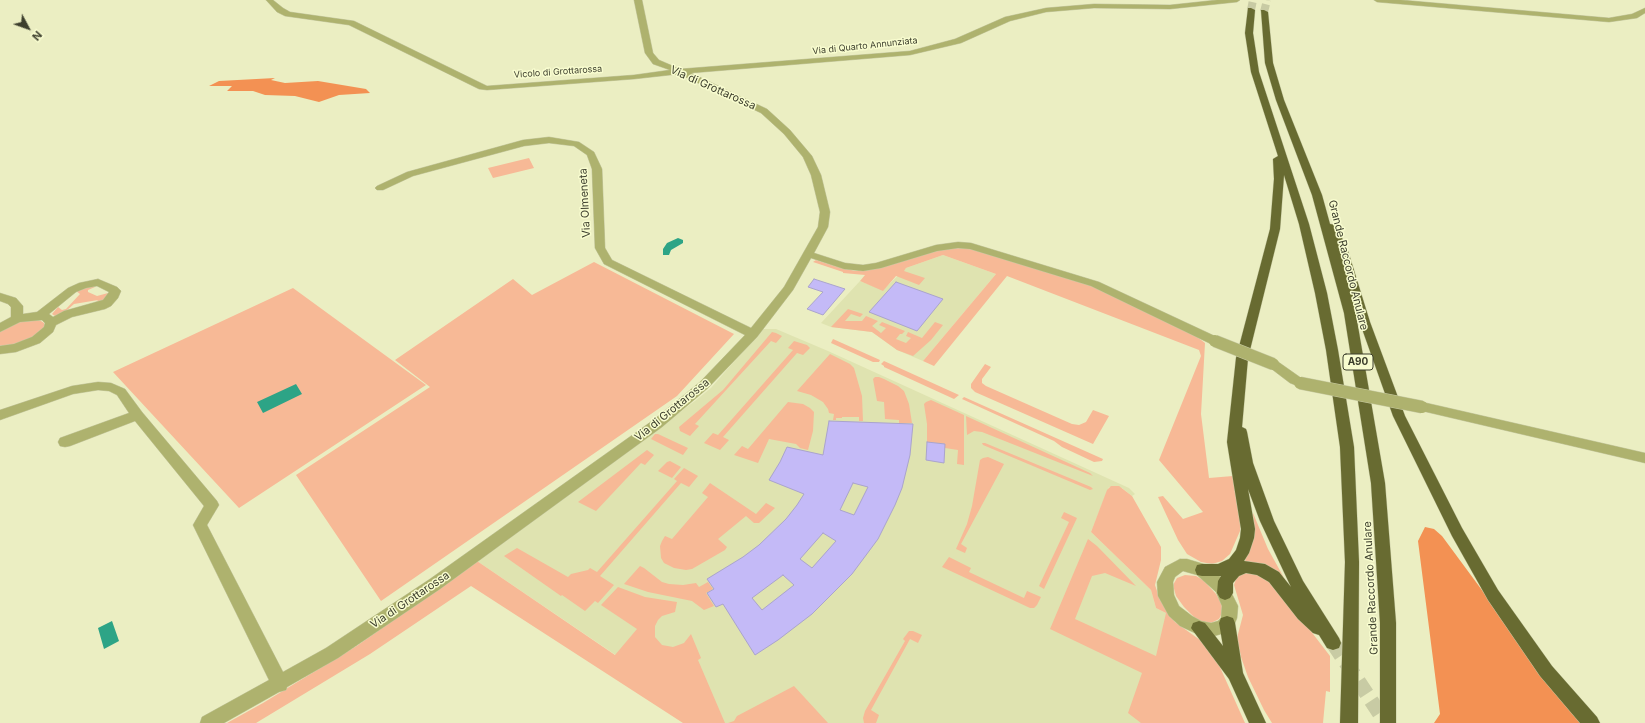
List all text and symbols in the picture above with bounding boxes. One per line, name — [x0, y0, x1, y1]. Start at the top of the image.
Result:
north arrow — [8, 8, 48, 48]
text: N — [29, 28, 45, 44]
street label: Via di Quarto Annunziata — [812, 35, 918, 57]
street label: Via di Grottarossa — [668, 63, 758, 113]
street label: Vicolo di Grottarossa — [513, 64, 603, 80]
street label: Via Olmeneta — [577, 168, 593, 238]
street label: Grande Raccordo Anulare — [1325, 198, 1371, 332]
road number: A90 — [1343, 354, 1373, 370]
street label: Via di Grottarossa — [632, 376, 712, 444]
street label: Grande Raccordo Anulare — [1361, 521, 1381, 655]
street label: Via di Grottarossa — [368, 569, 452, 631]

